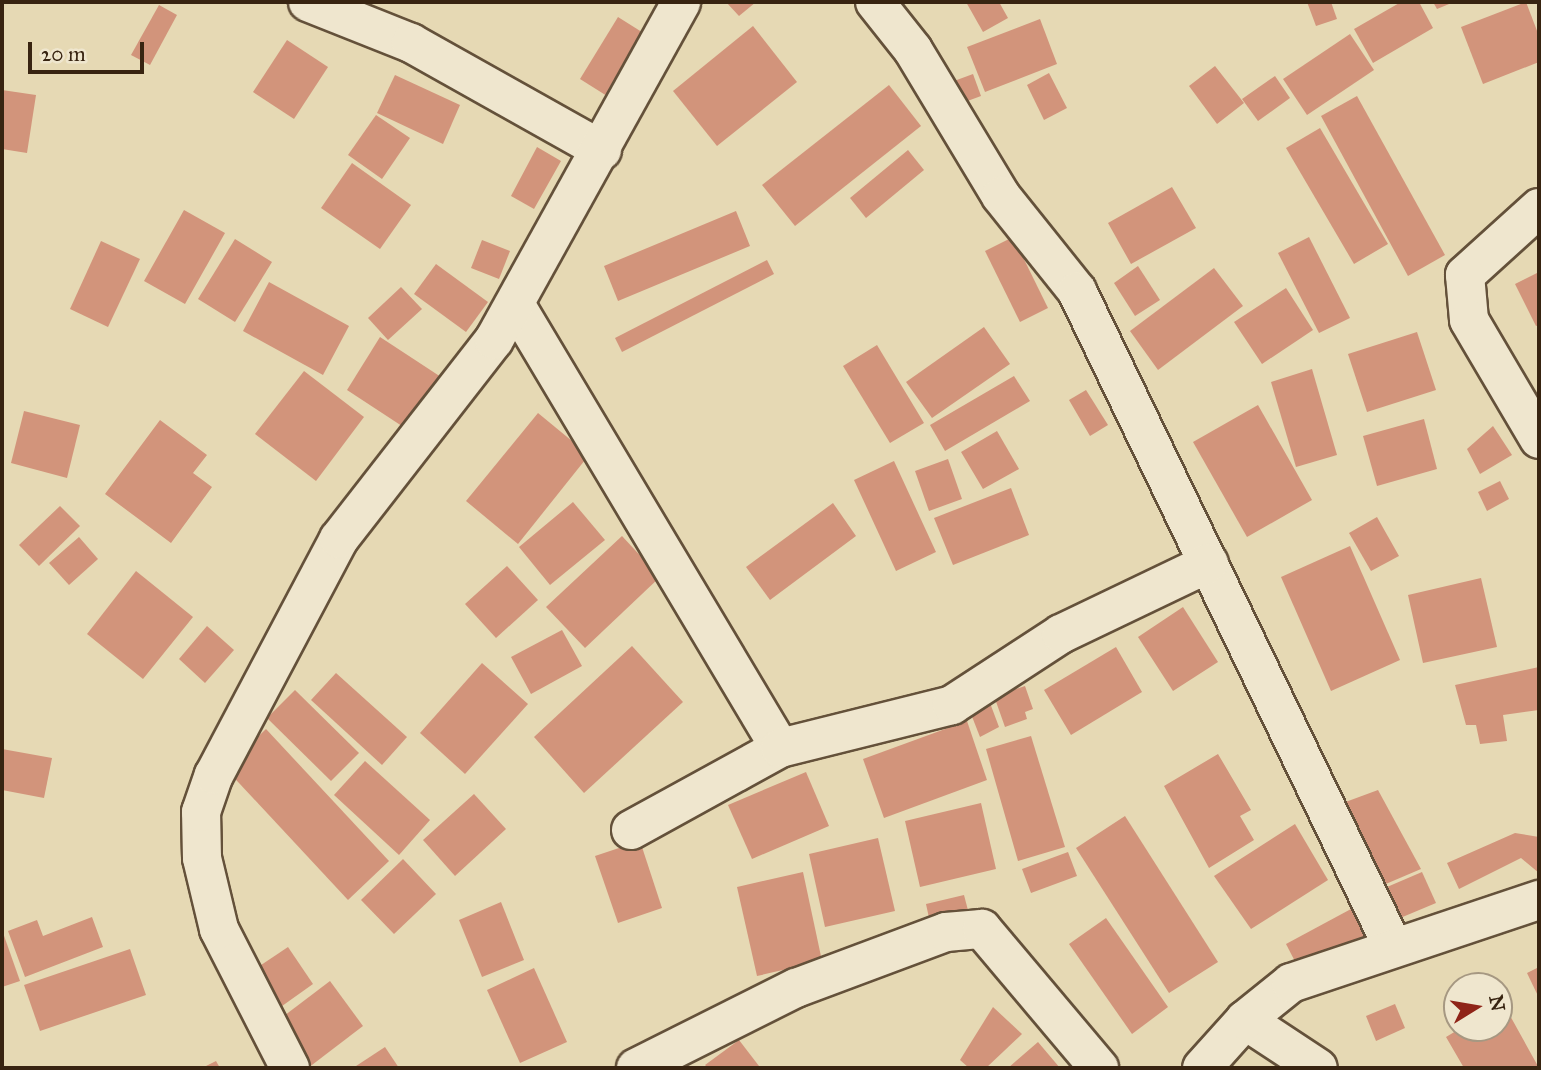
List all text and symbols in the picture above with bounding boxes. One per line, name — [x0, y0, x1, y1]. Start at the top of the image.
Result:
scale bar — [32, 28, 147, 72]
text: 20 m — [41, 41, 86, 67]
north arrow — [1443, 972, 1513, 1042]
text: N — [1484, 993, 1510, 1013]

